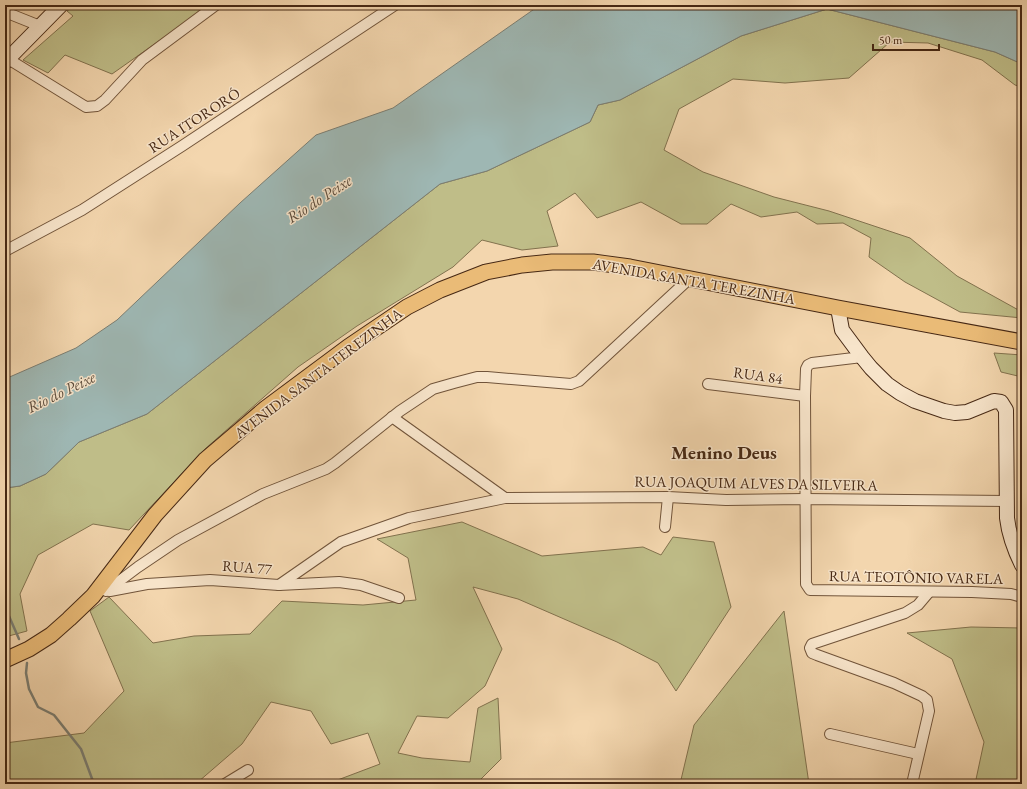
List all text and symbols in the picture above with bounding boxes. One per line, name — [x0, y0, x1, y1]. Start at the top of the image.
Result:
scale bar — [873, 26, 939, 52]
text: 50 m — [879, 32, 903, 48]
street label: RUA ITORORÓ — [144, 83, 244, 157]
water label: Rio do Peixe — [282, 170, 356, 228]
street label: AVENIDA SANTA TEREZINHA — [590, 254, 798, 308]
street label: AVENIDA SANTA TEREZINHA — [229, 303, 406, 443]
street label: RUA 84 — [732, 362, 785, 388]
water label: Rio do Peixe — [23, 366, 99, 418]
district label: Menino Deus — [671, 440, 777, 465]
street label: RUA JOAQUIM ALVES DA SILVEIRA — [634, 471, 878, 495]
street label: RUA 77 — [222, 556, 273, 578]
street label: RUA TEOTÔNIO VARELA — [829, 566, 1004, 588]

